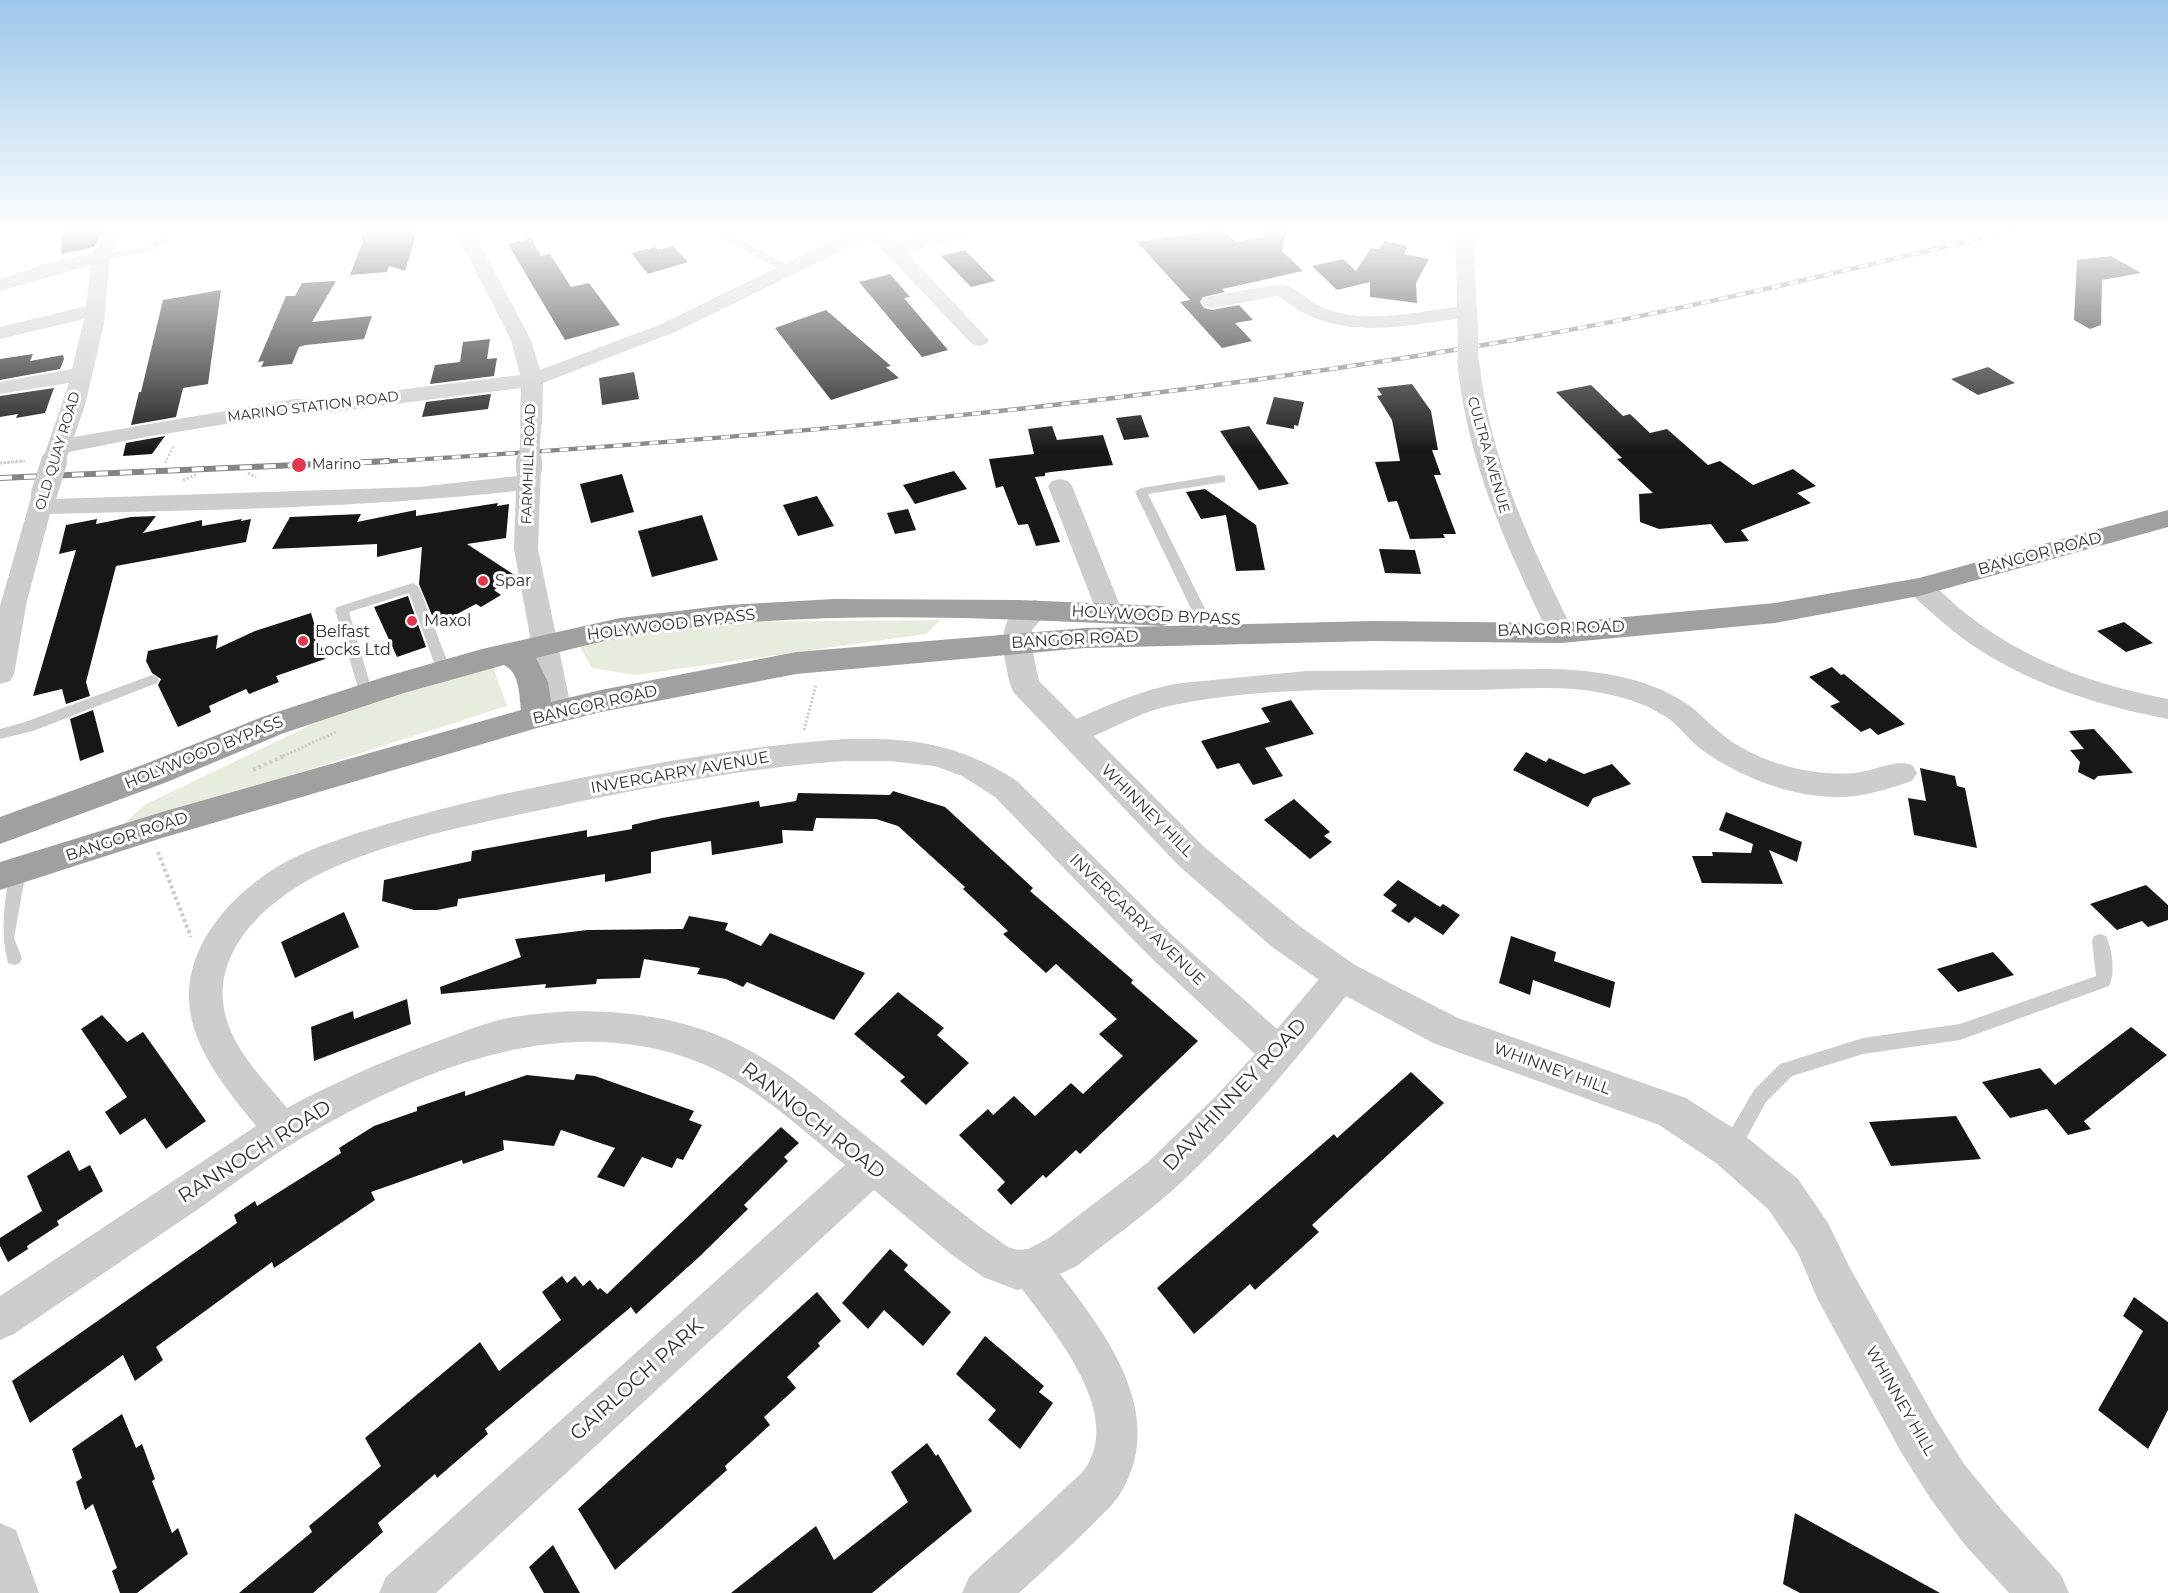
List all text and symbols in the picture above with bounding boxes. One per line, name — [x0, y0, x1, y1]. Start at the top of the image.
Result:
street label: MARINO STATION ROAD — [226, 388, 400, 426]
street label: OLD QUAY ROAD — [32, 390, 84, 512]
street label: CULTRA AVENUE — [1463, 395, 1513, 515]
street label: FARMHILL ROAD — [518, 403, 540, 525]
marker: Marino — [290, 456, 308, 474]
place label: Marino — [312, 457, 361, 473]
street label: BANGOR ROAD — [1976, 528, 2104, 580]
place label: Spar — [495, 571, 531, 591]
marker: Spar — [476, 574, 490, 588]
street label: HOLYWOOD BYPASS — [1071, 602, 1241, 630]
street label: HOLYWOOD BYPASS — [586, 605, 756, 645]
place label: Maxol — [424, 611, 471, 631]
marker: Maxol — [405, 614, 419, 628]
street label: BANGOR ROAD — [1497, 617, 1625, 641]
place label: Belfast Locks Ltd — [315, 622, 391, 660]
street label: BANGOR ROAD — [1011, 627, 1139, 653]
marker: Belfast Locks Ltd — [296, 634, 310, 648]
street label: BANGOR ROAD — [531, 681, 659, 729]
street label: HOLYWOOD BYPASS — [122, 712, 286, 794]
street label: INVERGARRY AVENUE — [589, 748, 771, 798]
street label: WHINNEY HILL — [1097, 761, 1197, 861]
street label: BANGOR ROAD — [63, 808, 191, 866]
street label: INVERGARRY AVENUE — [1065, 850, 1209, 990]
street label: DAWHINNEY ROAD — [1158, 1014, 1312, 1176]
street label: WHINNEY HILL — [1491, 1039, 1613, 1099]
street label: RANNOCH ROAD — [736, 1057, 890, 1185]
street label: RANNOCH ROAD — [174, 1095, 336, 1209]
street label: GAIRLOCH PARK — [566, 1314, 708, 1446]
street label: WHINNEY HILL — [1861, 1343, 1939, 1459]

